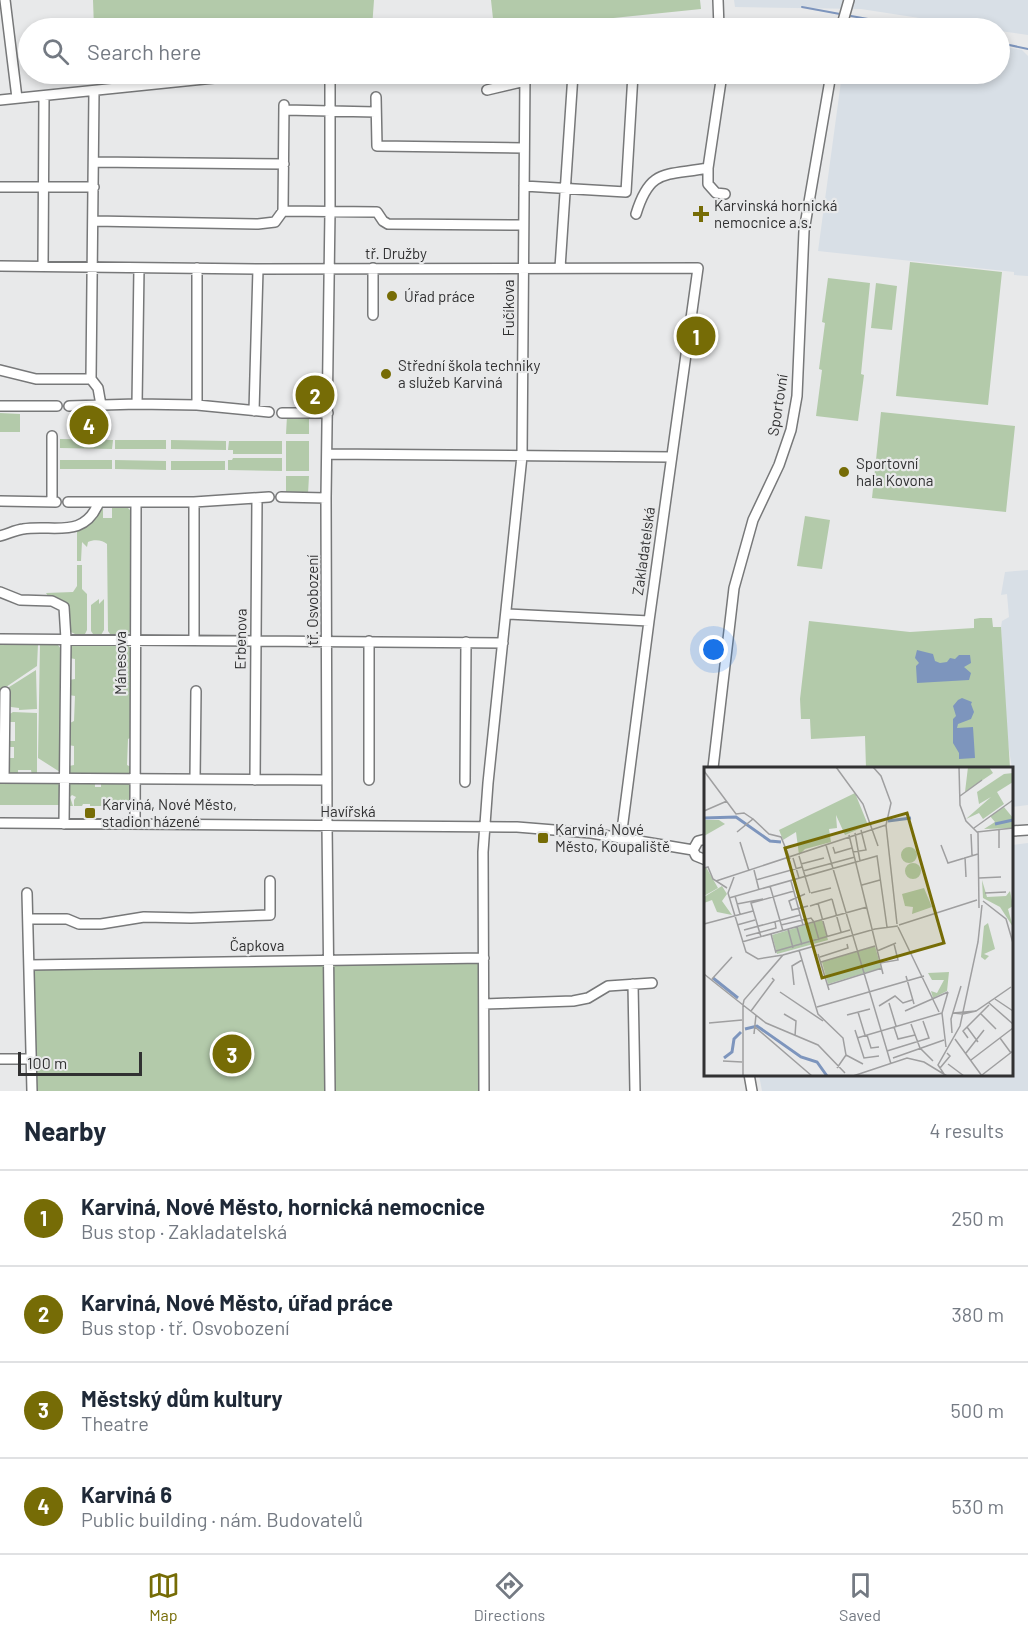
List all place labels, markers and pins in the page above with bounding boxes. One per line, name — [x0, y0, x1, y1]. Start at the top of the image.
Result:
place label: Karvinská hornická nemocnice a.s. — [714, 196, 837, 231]
marker: Karvinská hornická nemocnice a.s. — [692, 205, 710, 223]
place label: Úřad práce — [404, 287, 475, 305]
marker: Úřad práce — [385, 289, 399, 303]
pin: 1 — [676, 314, 716, 358]
place label: Střední škola techniky a služeb Karviná — [398, 356, 540, 391]
marker: Střední škola techniky a služeb Karviná — [379, 367, 393, 381]
pin: 2 — [296, 372, 334, 418]
pin: 4 — [70, 402, 109, 448]
place label: Sportovní hala Kovona — [856, 454, 933, 489]
marker: Sportovní hala Kovona — [837, 465, 851, 479]
place label: Karviná, Nové Město, stadion házené — [102, 795, 237, 830]
marker: Karviná, Nové Město, stadion házené — [83, 806, 97, 820]
place label: Karviná, Nové Město, Koupaliště — [555, 820, 670, 855]
marker: Karviná, Nové Město, Koupaliště — [536, 831, 550, 845]
pin: 3 — [212, 1032, 252, 1076]

